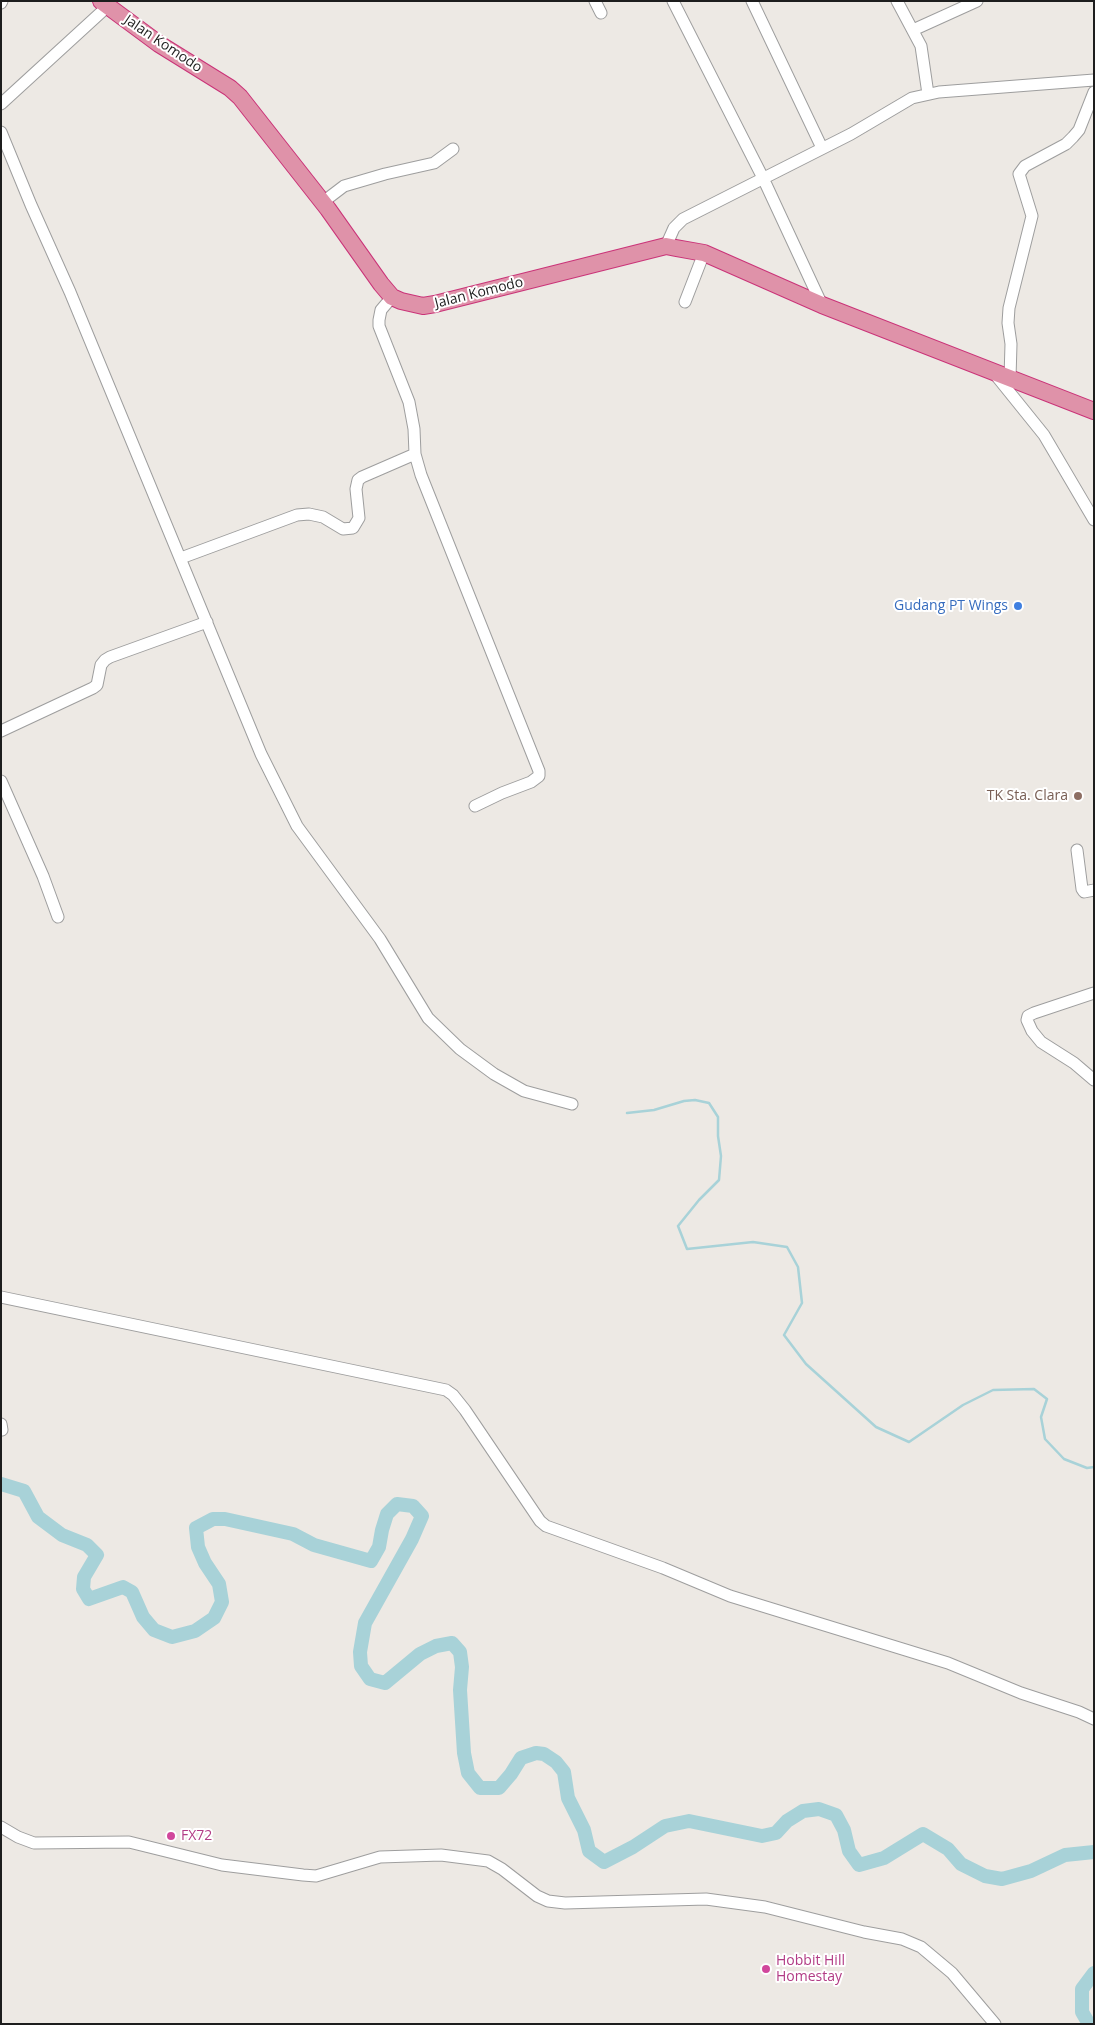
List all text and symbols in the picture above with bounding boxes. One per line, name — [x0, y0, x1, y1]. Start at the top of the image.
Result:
street label: Jalan Komodo — [121, 12, 205, 76]
street label: Jalan Komodo — [433, 274, 525, 312]
place label: Gudang PT Wings — [894, 598, 1008, 614]
marker: Gudang PT Wings — [1012, 600, 1024, 612]
place label: TK Sta. Clara — [987, 788, 1068, 804]
marker: TK Sta. Clara — [1072, 790, 1084, 802]
place label: FX72 — [181, 1828, 212, 1844]
marker: FX72 — [165, 1830, 177, 1842]
place label: Hobbit Hill Homestay — [776, 1953, 845, 1985]
marker: Hobbit Hill Homestay — [760, 1963, 772, 1975]

